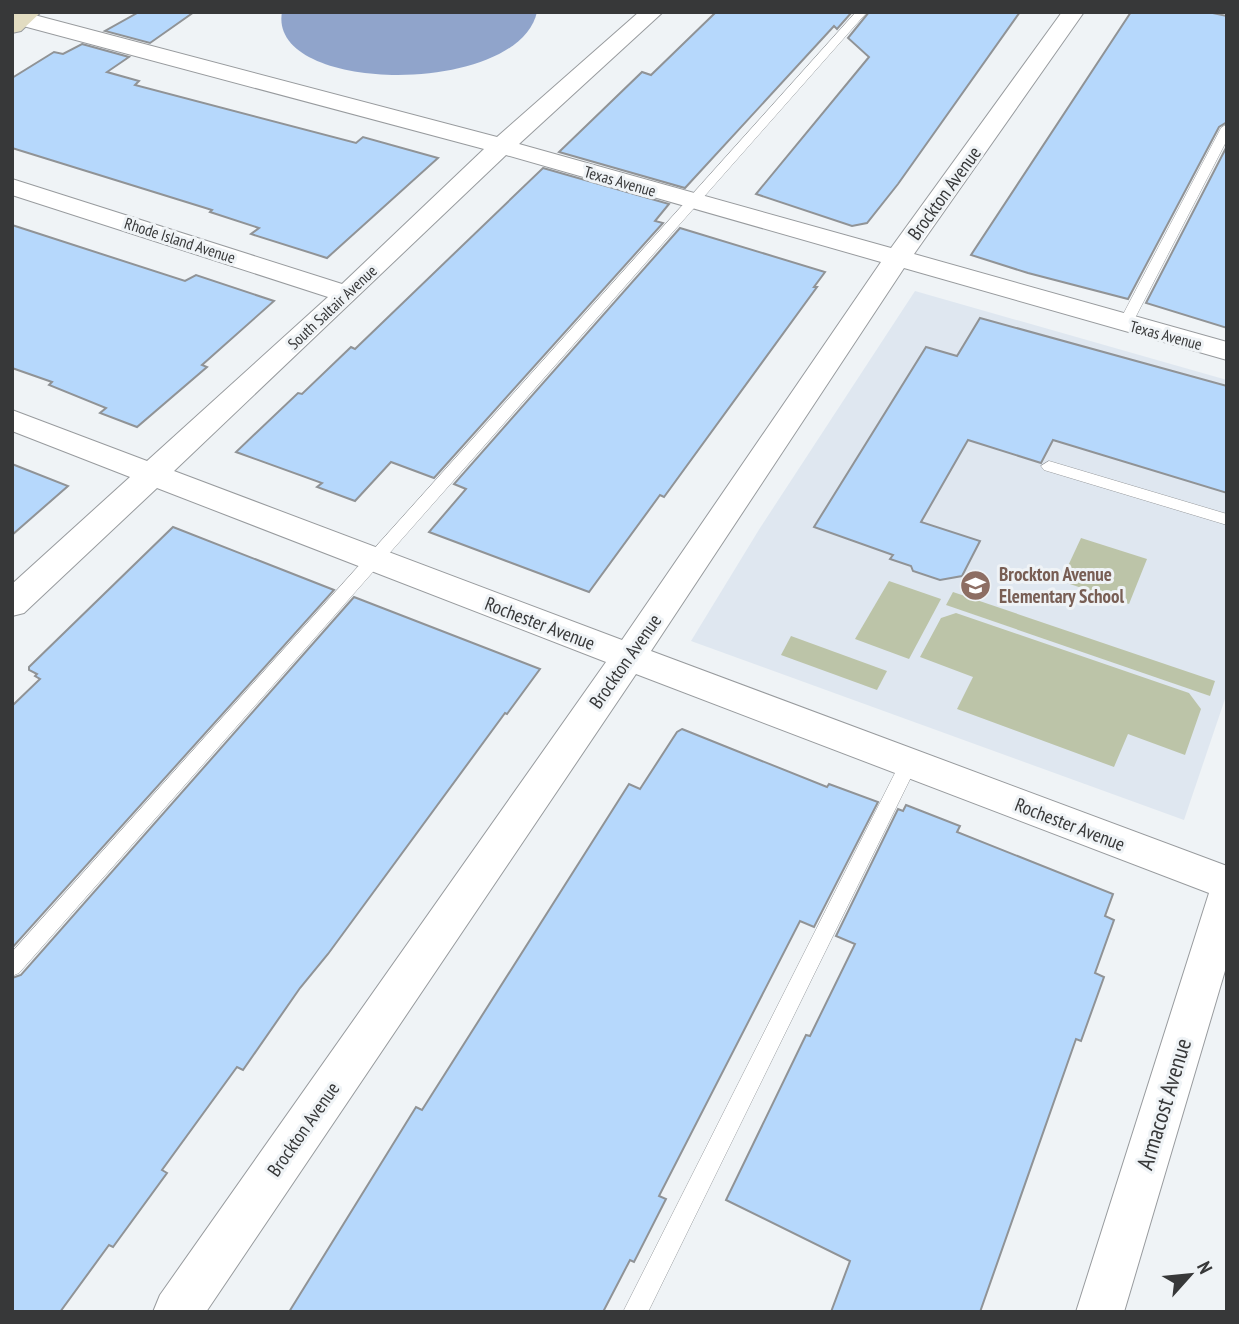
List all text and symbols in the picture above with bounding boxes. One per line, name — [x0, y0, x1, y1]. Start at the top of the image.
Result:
street label: Brockton Avenue — [902, 141, 986, 244]
street label: Texas Avenue — [582, 161, 658, 201]
street label: Rhode Island Avenue — [122, 213, 238, 267]
street label: South Saltair Avenue — [283, 261, 381, 353]
street label: Texas Avenue — [1128, 316, 1204, 354]
place label: Brockton Avenue Elementary School — [999, 562, 1124, 608]
school or university icon: Brockton Avenue Elementary School — [959, 568, 993, 602]
street label: Rochester Avenue — [482, 591, 598, 655]
street label: Brockton Avenue — [584, 609, 666, 713]
street label: Rochester Avenue — [1012, 792, 1128, 856]
street label: Armacost Avenue — [1130, 1035, 1197, 1173]
street label: Brockton Avenue — [262, 1077, 344, 1181]
north arrow — [1155, 1240, 1225, 1310]
text: N — [1192, 1257, 1218, 1277]

